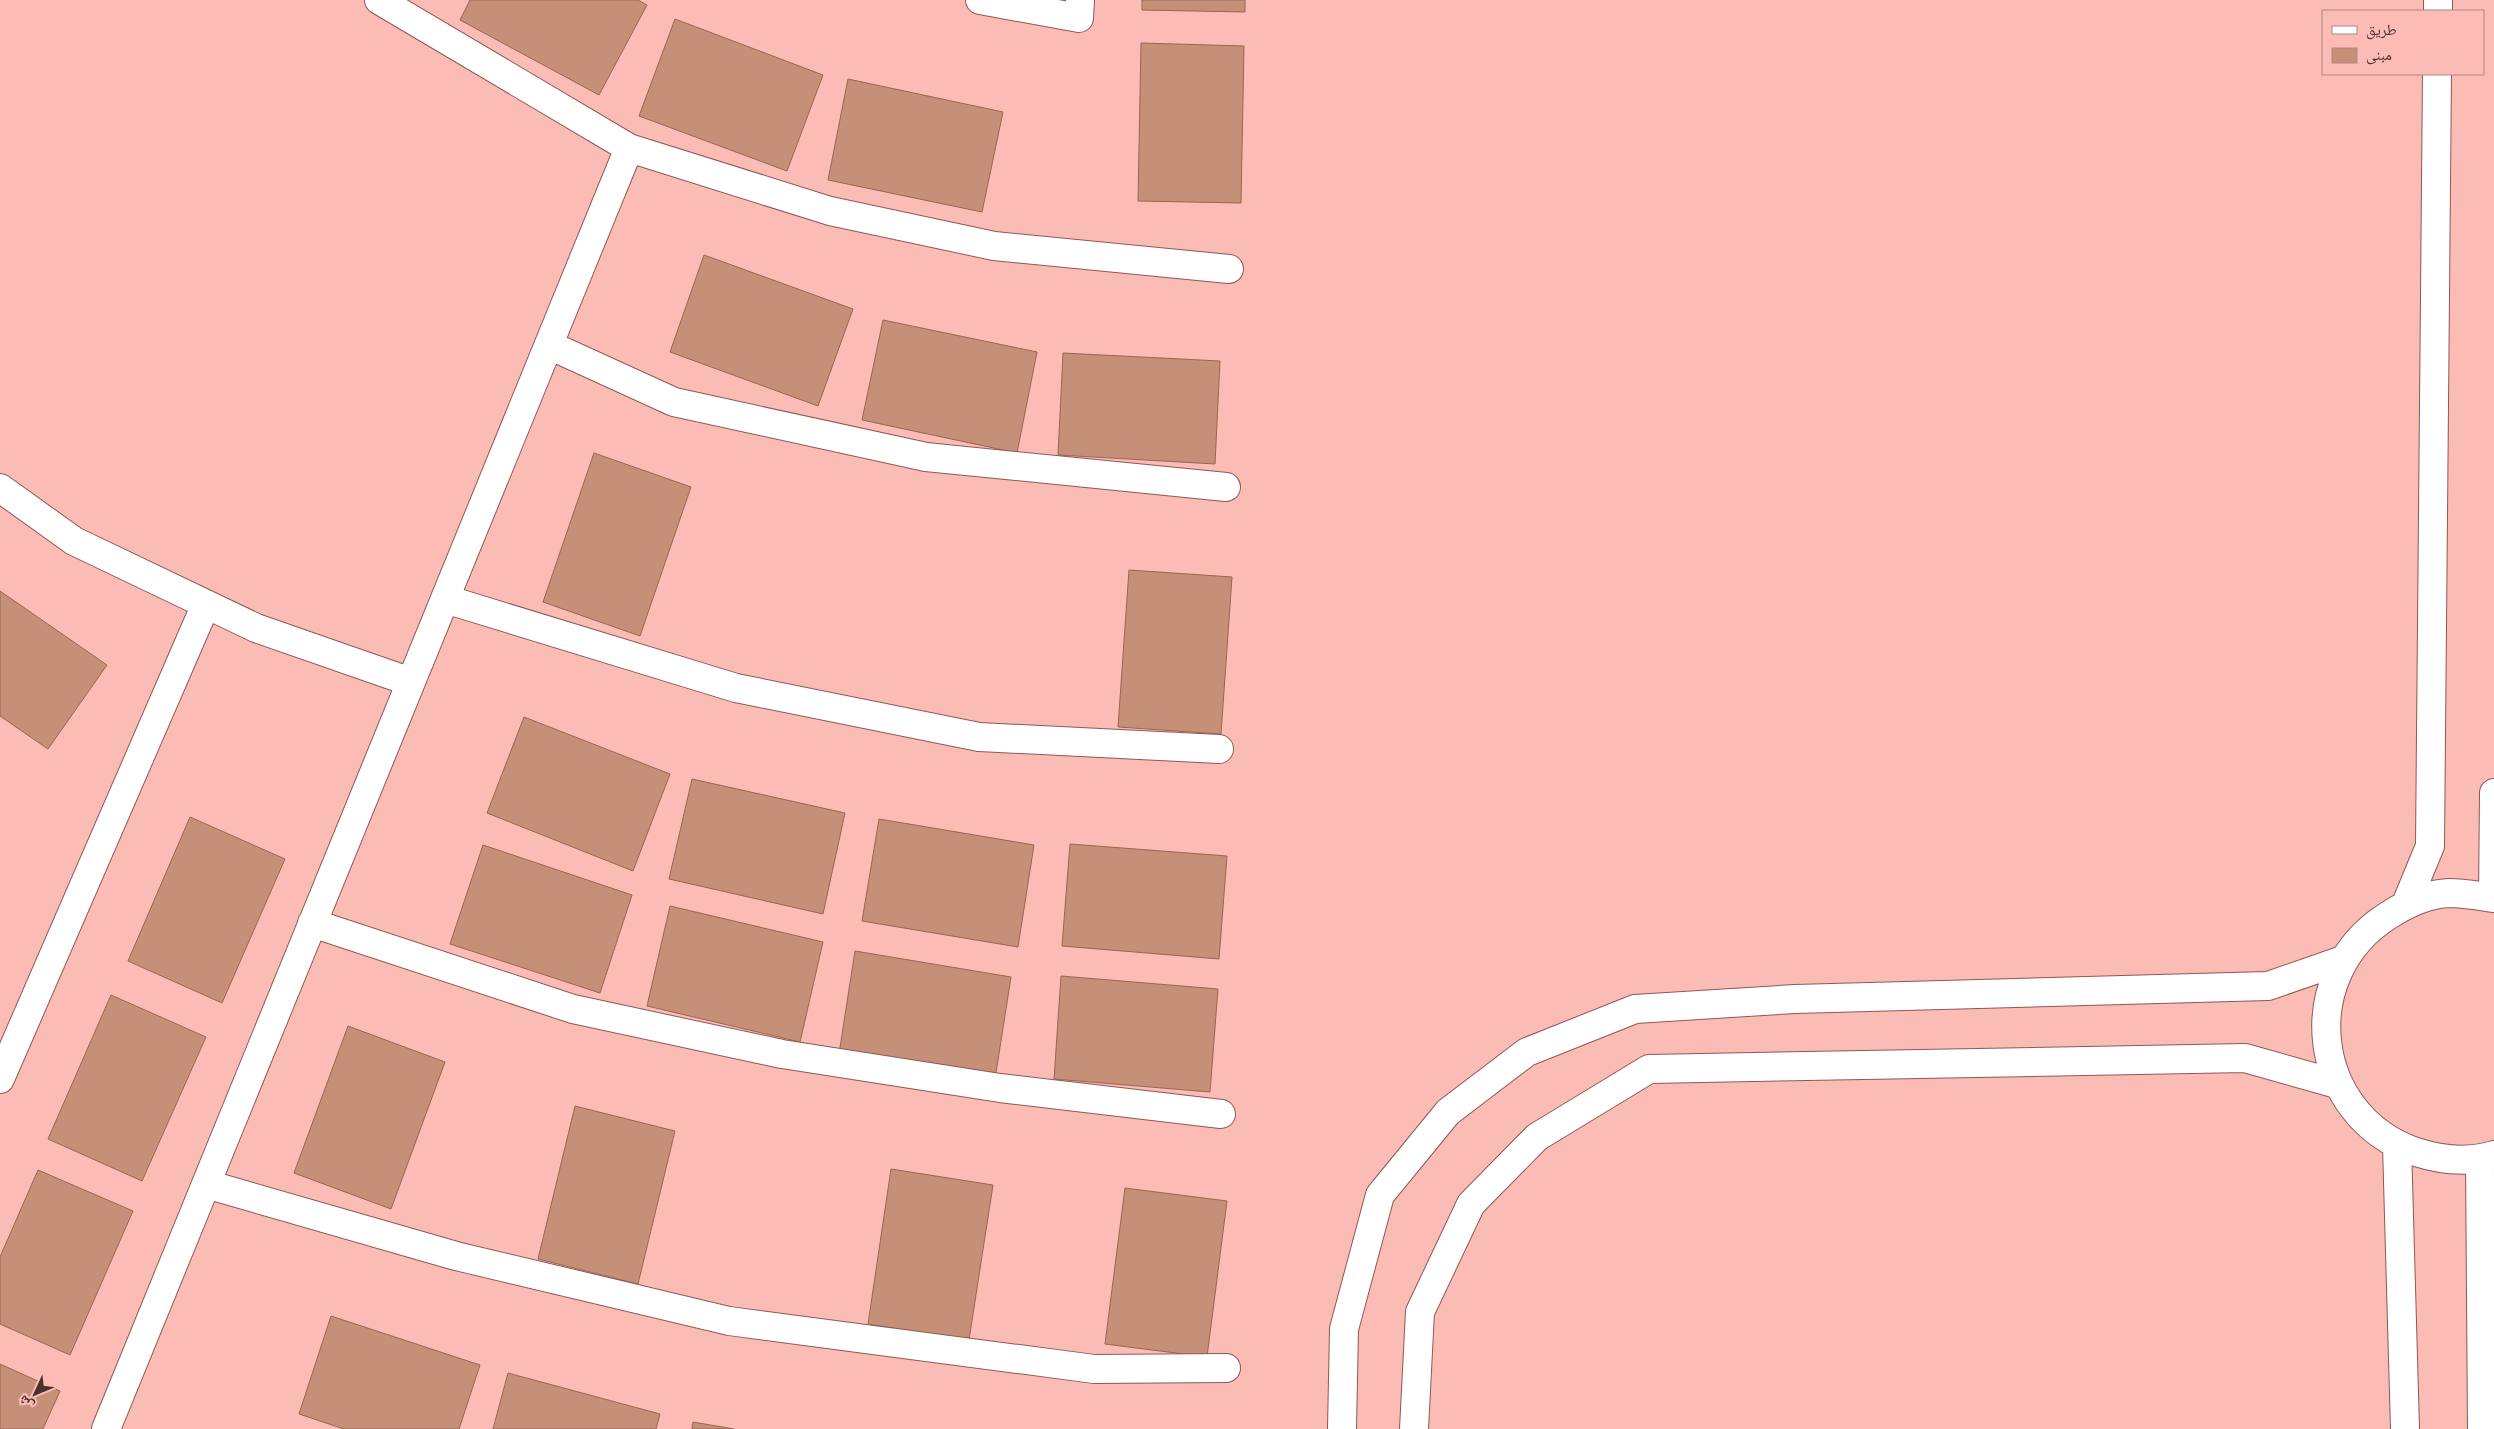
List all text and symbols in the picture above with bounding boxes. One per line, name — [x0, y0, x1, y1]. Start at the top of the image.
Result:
legend — [2322, 10, 2484, 75]
text: طريق — [2366, 20, 2397, 41]
text: مبنى — [2366, 45, 2392, 66]
north arrow — [10, 1369, 60, 1419]
text: ش — [14, 1390, 39, 1415]

